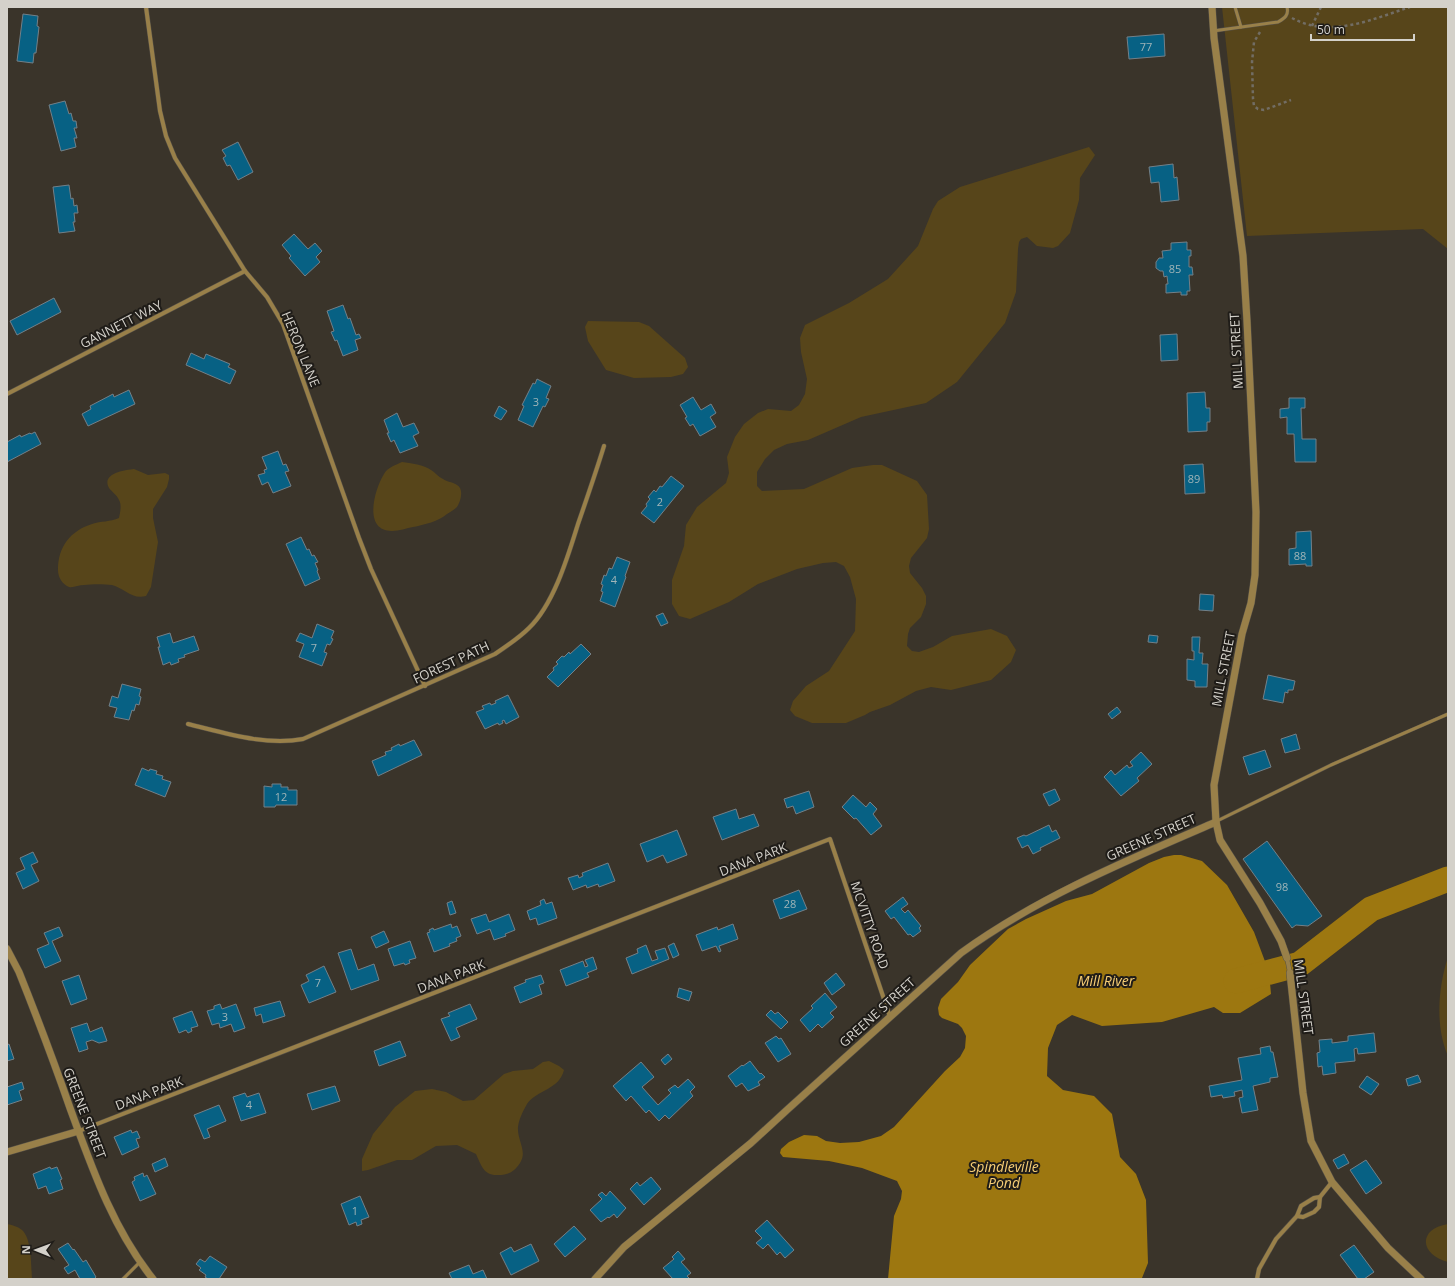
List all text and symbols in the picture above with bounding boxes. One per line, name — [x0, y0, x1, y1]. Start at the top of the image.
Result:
scale bar — [1311, 16, 1414, 42]
text: 50 m — [1317, 21, 1345, 38]
house number: 77 — [1140, 39, 1152, 54]
house number: 85 — [1169, 261, 1181, 276]
street label: GANNETT WAY — [77, 295, 166, 352]
street label: HERON LANE — [278, 308, 324, 390]
street label: MILL STREET — [1225, 312, 1247, 390]
house number: 3 — [533, 394, 539, 409]
house number: 89 — [1188, 471, 1200, 486]
house number: 2 — [657, 494, 663, 509]
house number: 88 — [1294, 548, 1306, 563]
house number: 4 — [611, 572, 618, 587]
street label: MILL STREET — [1207, 629, 1239, 708]
street label: FOREST PATH — [410, 636, 492, 688]
house number: 7 — [311, 640, 317, 655]
house number: 12 — [275, 789, 287, 804]
street label: GREENE STREET — [1103, 809, 1199, 865]
street label: DANA PARK — [717, 838, 789, 880]
street label: MCVITTY ROAD — [847, 879, 893, 971]
house number: 98 — [1276, 879, 1288, 894]
house number: 28 — [784, 896, 796, 911]
street label: DANA PARK — [415, 955, 487, 997]
street label: MILL STREET — [1290, 958, 1318, 1037]
water label: Mill River — [1078, 971, 1135, 990]
street label: GREENE STREET — [835, 973, 919, 1051]
house number: 7 — [315, 975, 321, 990]
house number: 3 — [222, 1009, 228, 1024]
street label: GREENE STREET — [59, 1065, 111, 1162]
street label: DANA PARK — [113, 1072, 185, 1114]
house number: 4 — [246, 1097, 253, 1112]
water label: Spindleville Pond — [969, 1157, 1039, 1192]
house number: 1 — [352, 1203, 358, 1218]
north arrow — [16, 1230, 56, 1270]
text: N — [18, 1245, 33, 1254]

